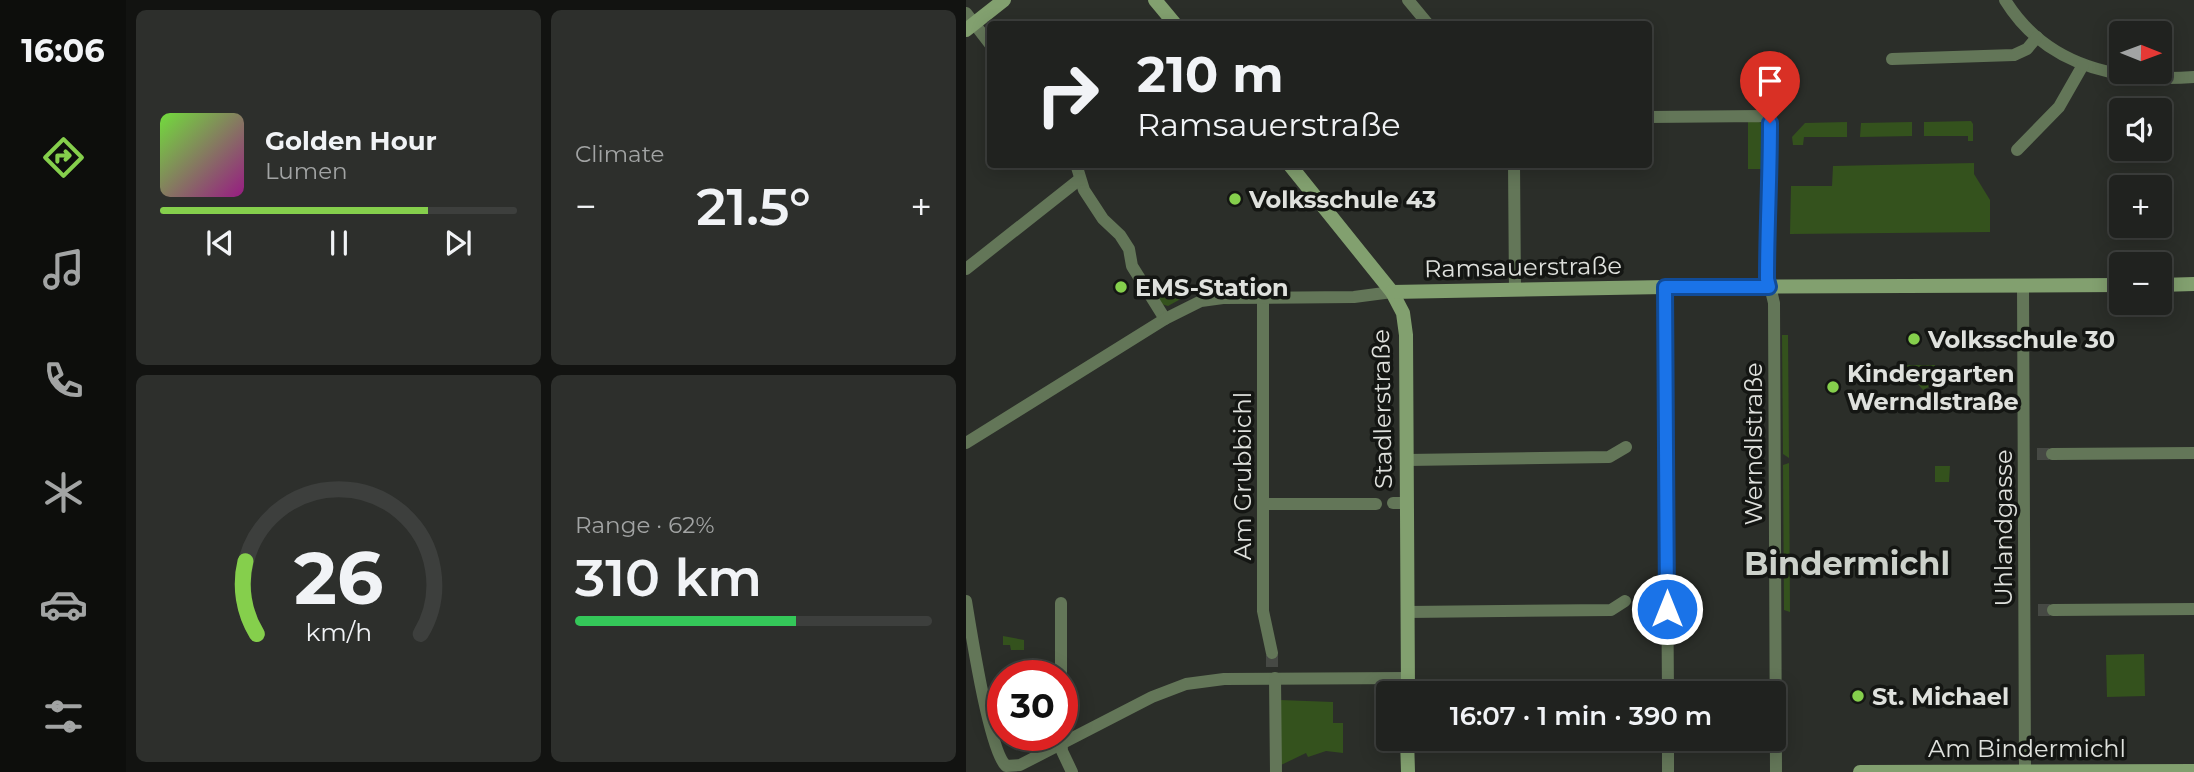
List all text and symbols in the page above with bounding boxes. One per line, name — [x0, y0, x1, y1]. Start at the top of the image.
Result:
north arrow — [2109, 21, 2172, 84]
map controls — [2109, 21, 2172, 315]
text: 16:06 — [21, 31, 105, 70]
text: 210 m — [1137, 45, 1284, 104]
icon: right — [1022, 49, 1113, 140]
pin — [1740, 51, 1800, 123]
icon: arrive — [1751, 62, 1789, 100]
button: sound — [2109, 98, 2172, 161]
text: Ramsauerstraße — [1137, 105, 1401, 144]
text: Golden Hour — [265, 125, 437, 157]
icon: directions — [39, 133, 88, 182]
text: Climate — [575, 140, 664, 168]
text: Lumen — [265, 157, 348, 185]
text: 21.5° — [696, 175, 811, 238]
button: + — [2109, 175, 2172, 238]
text: − — [575, 183, 597, 230]
text: + — [910, 183, 932, 230]
place label: Volksschule 43 — [1248, 185, 1436, 214]
marker: Volksschule 43 — [1227, 191, 1243, 207]
icon: previous — [201, 224, 239, 262]
icon: pause — [320, 224, 358, 262]
icon: next — [439, 224, 477, 262]
icon: music — [39, 245, 88, 294]
street label: Ramsauerstraße — [1424, 251, 1622, 283]
button: − — [2109, 252, 2172, 315]
place label: EMS-Station — [1135, 273, 1289, 302]
marker: EMS-Station — [1113, 279, 1129, 295]
place label: Volksschule 30 — [1927, 325, 2115, 354]
street label: Stadlerstraße — [1366, 329, 1398, 489]
marker: Volksschule 30 — [1906, 331, 1922, 347]
icon: phone — [39, 356, 88, 405]
place label: Kindergarten Werndlstraße — [1847, 359, 2019, 416]
street label: Werndlstraße — [1739, 362, 1768, 526]
marker: Kindergarten Werndlstraße — [1825, 379, 1841, 395]
street label: Am Grubbichl — [1228, 392, 1257, 560]
street label: Uhlandgasse — [1989, 450, 2018, 606]
icon: climate — [39, 468, 88, 517]
text: Range · 62% — [575, 511, 715, 539]
text: 26 — [294, 535, 383, 623]
district label: Bindermichl — [1744, 544, 1950, 583]
text: 310 km — [575, 546, 762, 609]
position arrow — [1630, 572, 1704, 646]
icon: car — [39, 580, 88, 629]
text: km/h — [305, 617, 372, 647]
speed limit sign: 30 — [987, 660, 1078, 751]
place label: St. Michael — [1872, 682, 2009, 711]
marker: St. Michael — [1850, 688, 1866, 704]
icon: filters — [39, 692, 88, 741]
text: 16:07 · 1 min · 390 m — [1450, 700, 1712, 732]
street label: Am Bindermichl — [1928, 734, 2126, 763]

